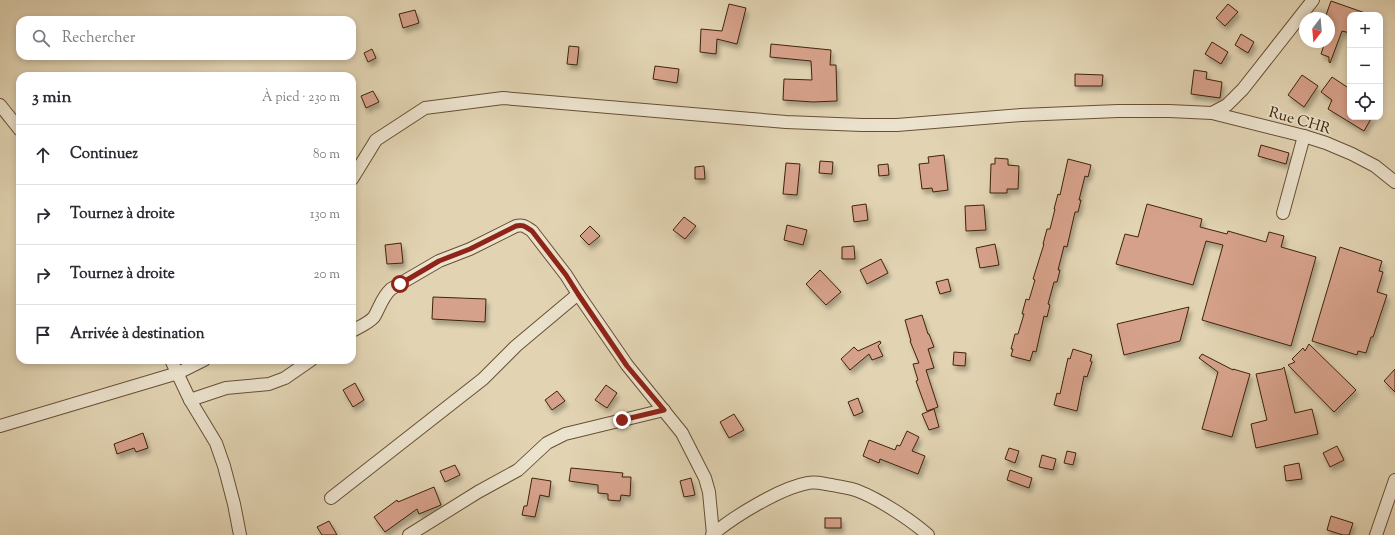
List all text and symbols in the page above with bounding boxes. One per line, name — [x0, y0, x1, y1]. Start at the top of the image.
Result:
north arrow — [1299, 12, 1335, 48]
map controls — [1347, 12, 1383, 120]
button: + — [1347, 12, 1383, 48]
search box — [16, 16, 356, 60]
icon: search — [30, 27, 52, 49]
text: Rechercher — [62, 28, 135, 49]
button: − — [1347, 48, 1383, 84]
button: locate — [1347, 84, 1383, 120]
text: 3 min — [32, 86, 71, 110]
text: À pied · 230 m — [262, 89, 340, 107]
street label: Rue CHR — [1266, 103, 1333, 140]
icon: ahead — [32, 144, 54, 166]
text: Continuez — [70, 144, 138, 165]
text: 80 m — [313, 146, 340, 164]
icon: right — [32, 204, 54, 226]
text: Tournez à droite — [70, 204, 175, 225]
text: 130 m — [310, 206, 340, 224]
icon: right — [32, 264, 54, 286]
text: Tournez à droite — [70, 264, 175, 285]
text: 20 m — [314, 266, 340, 284]
route start — [391, 275, 409, 293]
icon: arrive — [32, 324, 54, 346]
text: Arrivée à destination — [70, 324, 205, 345]
route end — [613, 411, 631, 429]

